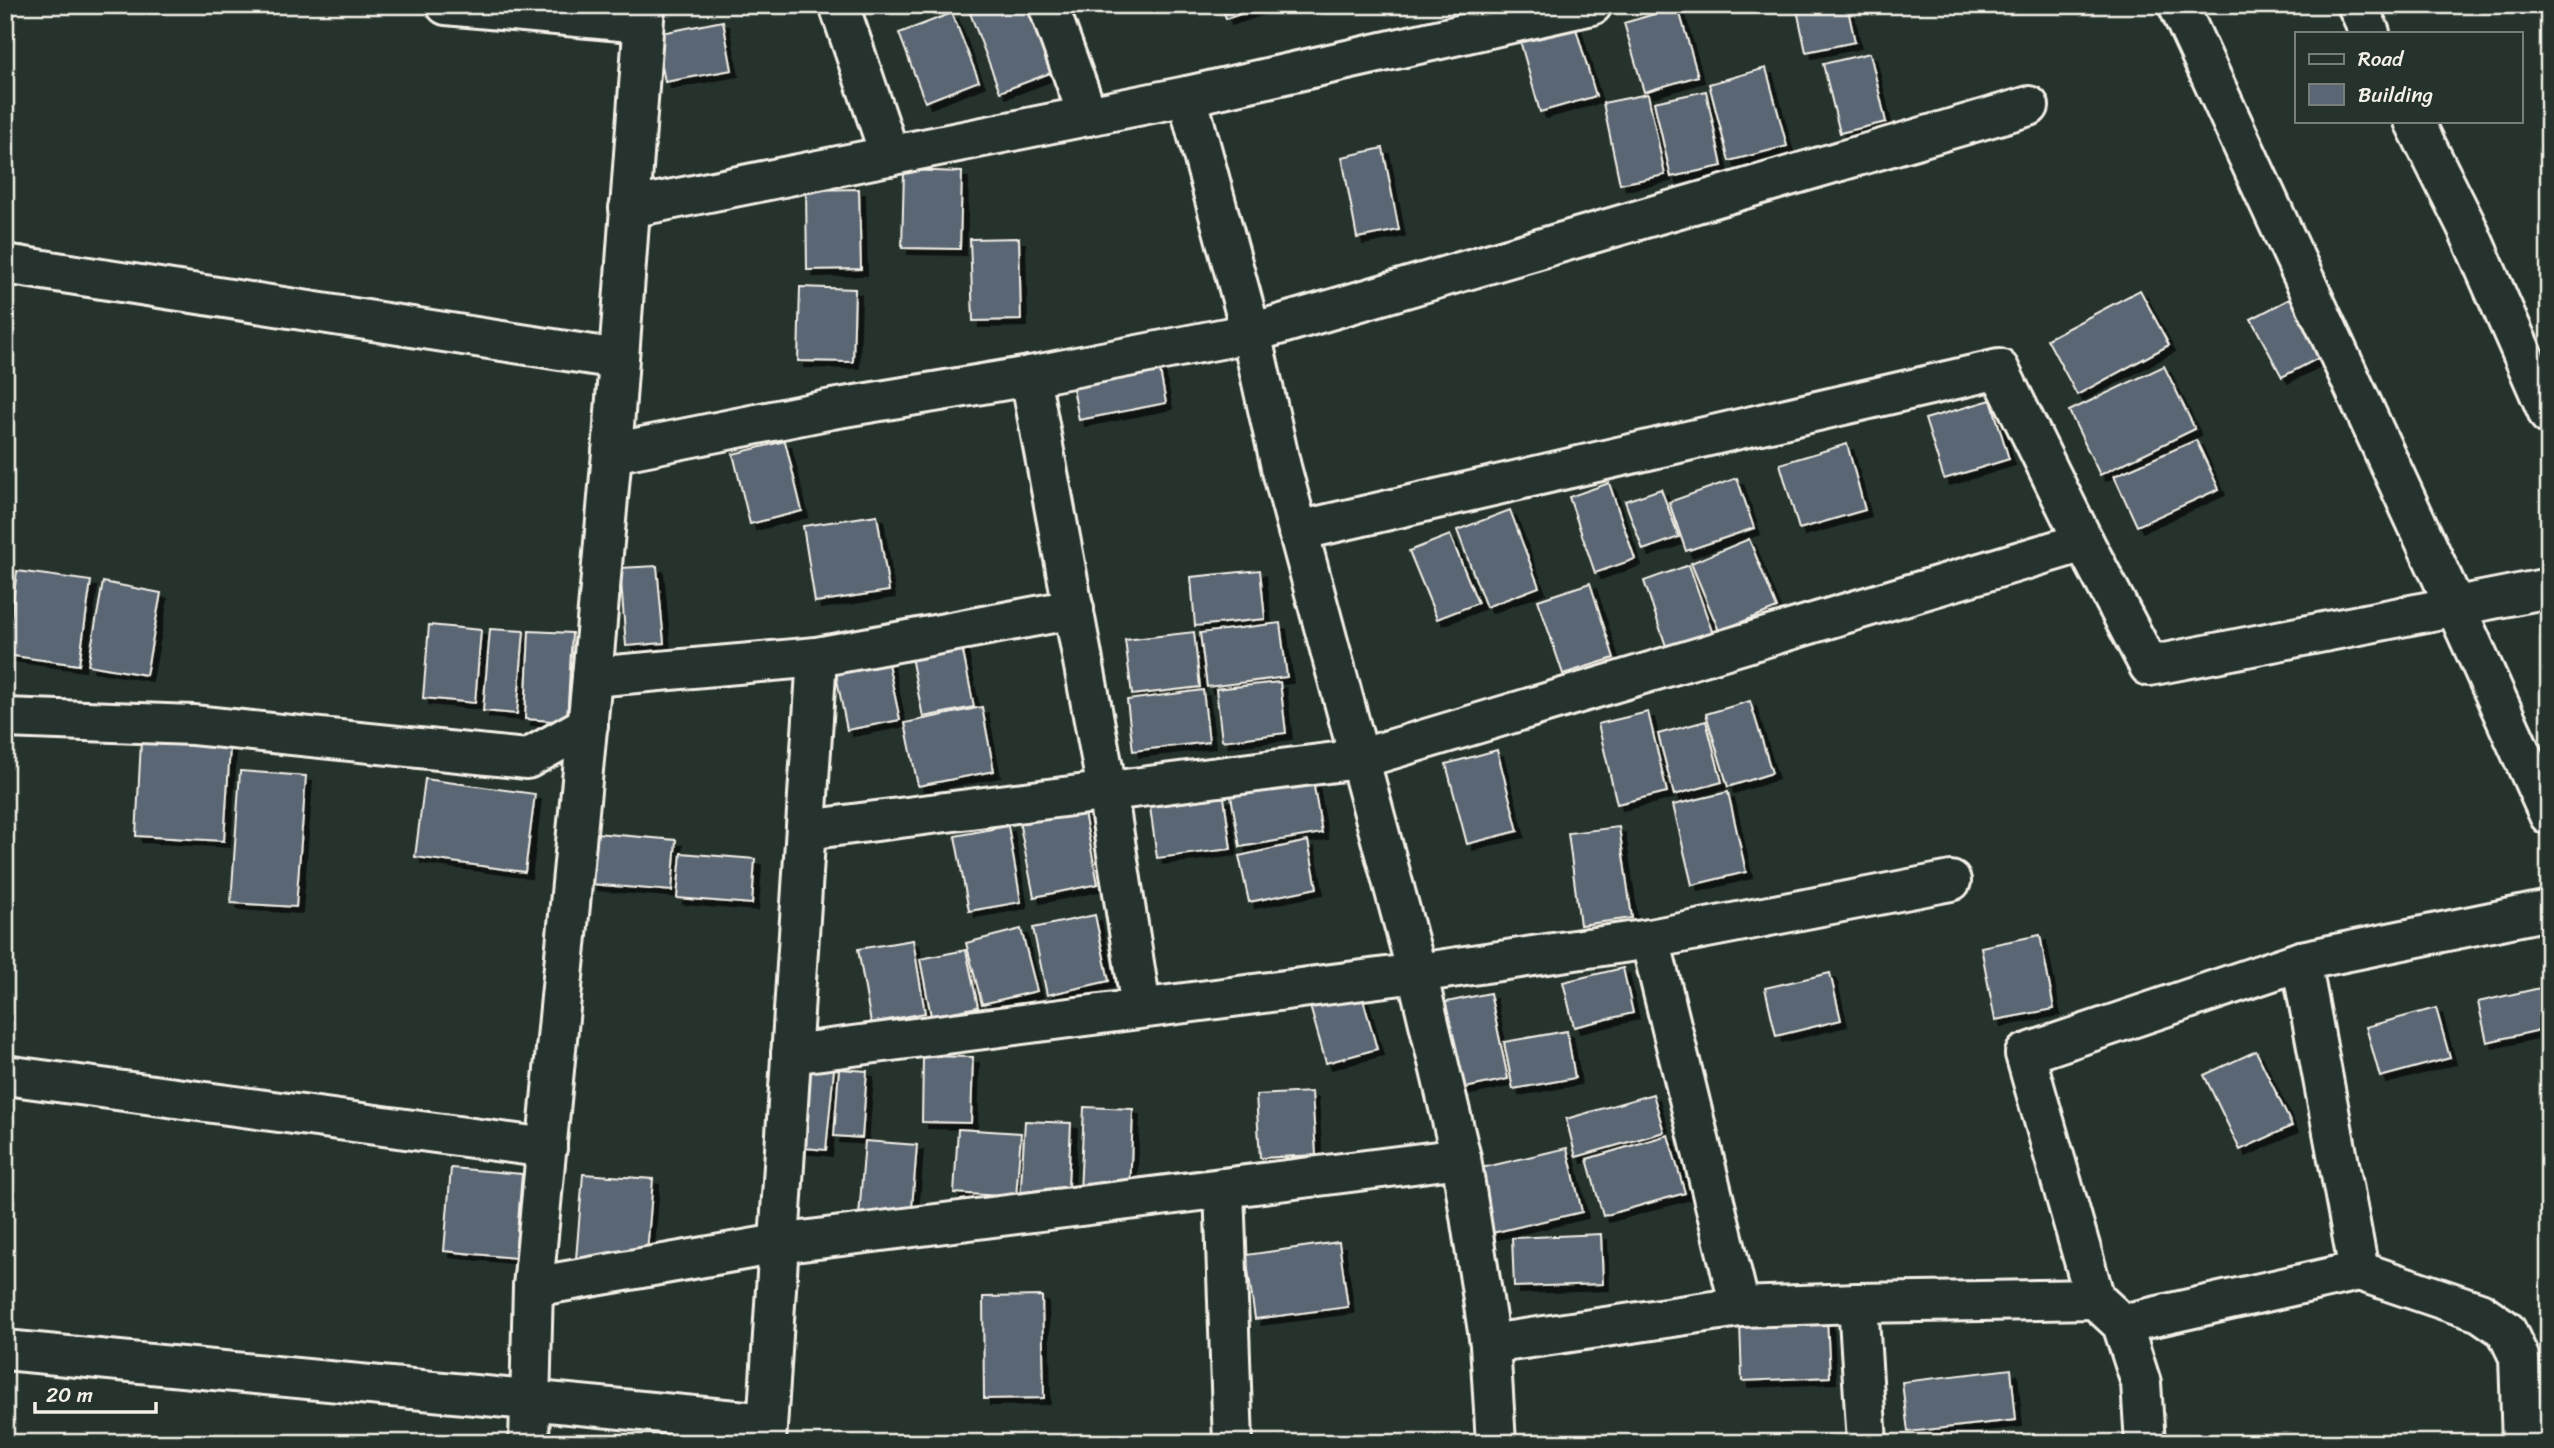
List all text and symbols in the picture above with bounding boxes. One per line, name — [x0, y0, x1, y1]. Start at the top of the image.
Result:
legend — [2295, 32, 2522, 122]
text: Road — [2358, 40, 2405, 78]
text: Building — [2358, 76, 2434, 114]
scale bar — [35, 1371, 156, 1415]
text: 20 m — [46, 1376, 93, 1414]

